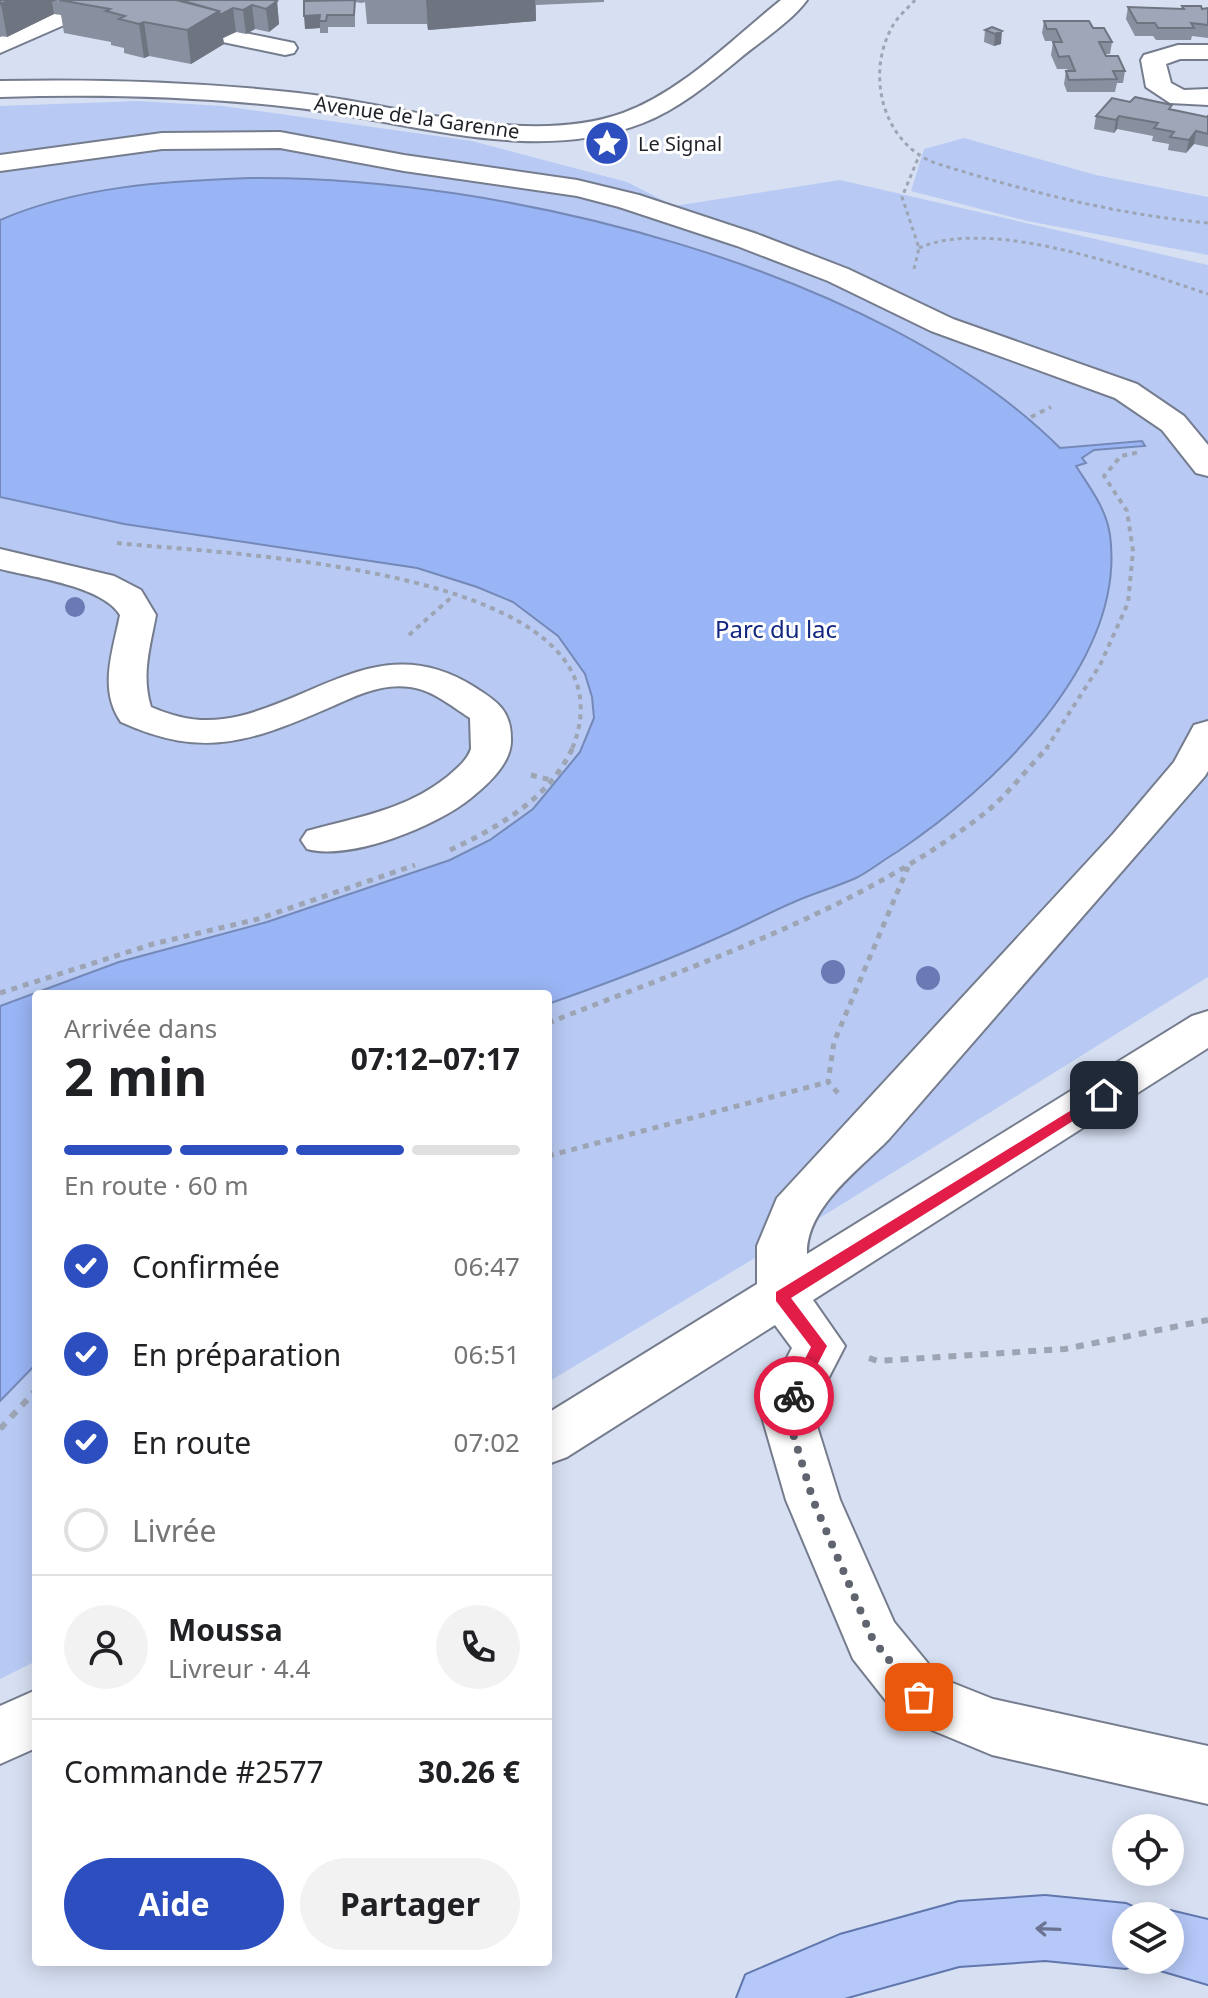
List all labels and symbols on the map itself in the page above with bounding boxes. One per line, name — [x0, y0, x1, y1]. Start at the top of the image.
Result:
street label: Avenue de la Garenne — [313, 89, 521, 145]
place icon: Le Signal — [583, 119, 631, 167]
place label: Le Signal — [638, 130, 722, 157]
park label: Parc du lac — [715, 612, 837, 645]
pin — [1070, 1061, 1138, 1129]
courier — [754, 1356, 834, 1436]
pin — [885, 1663, 953, 1731]
one-way arrow — [1035, 1922, 1062, 1937]

